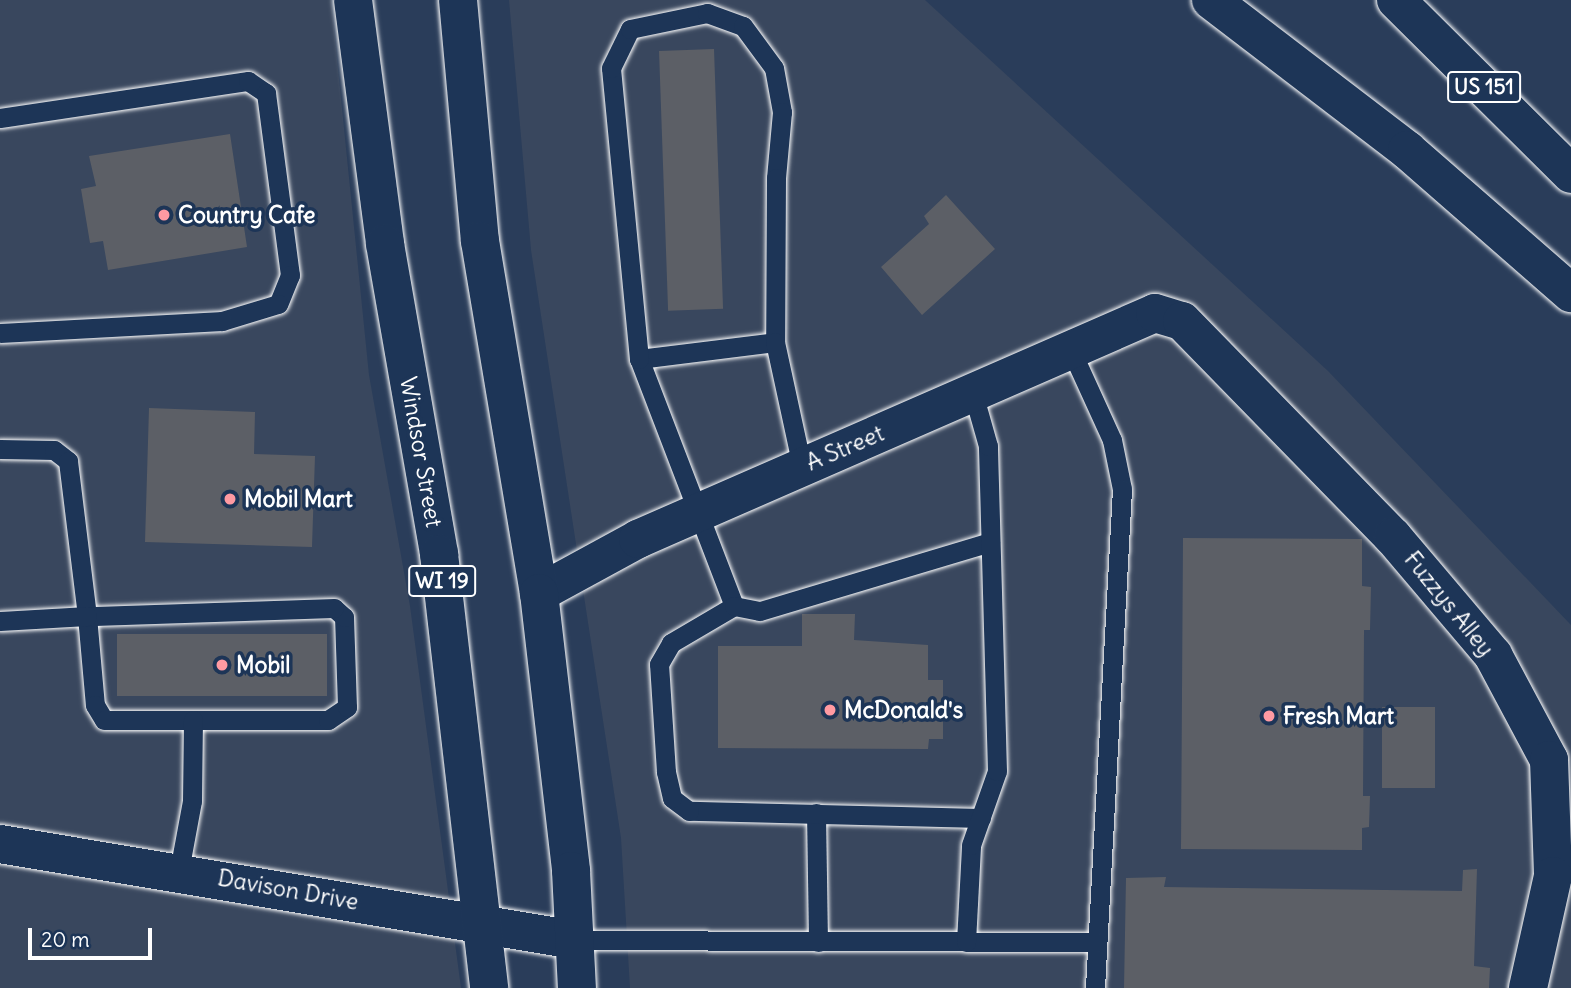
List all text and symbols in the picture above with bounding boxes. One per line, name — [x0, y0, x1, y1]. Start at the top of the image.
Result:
road number: US 151 — [1446, 70, 1522, 104]
place label: Country Cafe — [178, 201, 315, 229]
marker: Country Cafe — [156, 207, 172, 223]
street label: Windsor Street — [394, 374, 448, 530]
street label: A Street — [802, 419, 888, 477]
place label: Mobil Mart — [244, 485, 353, 513]
marker: Mobil Mart — [222, 491, 238, 507]
street label: Fuzzys Alley — [1398, 546, 1500, 662]
road number: WI 19 — [407, 564, 477, 598]
place label: Mobil — [236, 651, 290, 679]
marker: Mobil — [214, 657, 230, 673]
place label: McDonald's — [844, 696, 963, 724]
marker: McDonald's — [822, 702, 838, 718]
place label: Fresh Mart — [1283, 702, 1394, 730]
marker: Fresh Mart — [1261, 708, 1277, 724]
street label: Davison Drive — [216, 864, 360, 916]
scale bar — [32, 914, 156, 958]
text: 20 m — [41, 926, 90, 953]

